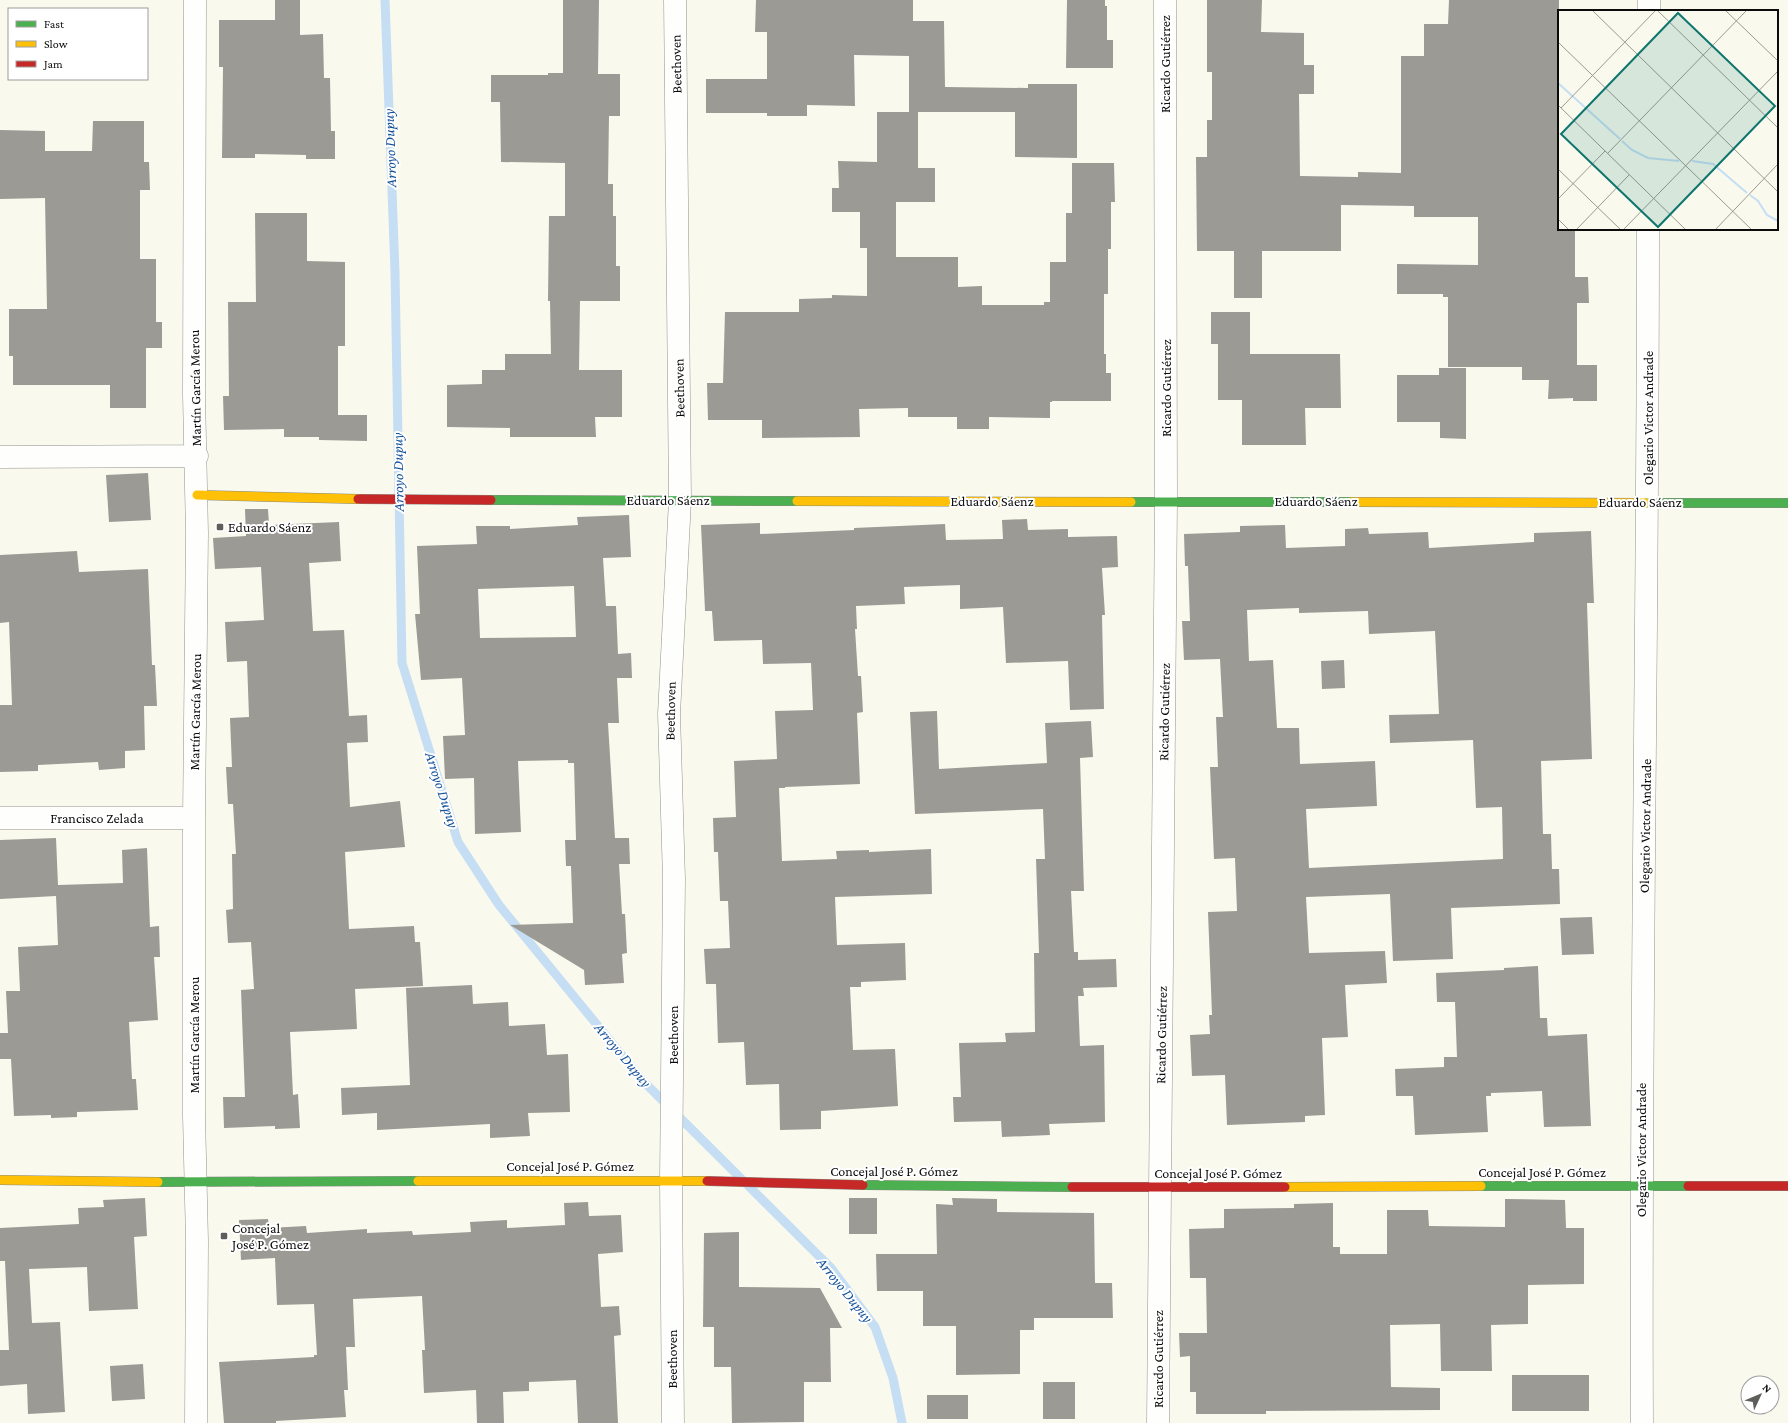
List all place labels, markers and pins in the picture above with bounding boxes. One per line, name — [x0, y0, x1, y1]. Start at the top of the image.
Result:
place label: Eduardo Sáenz — [228, 519, 311, 535]
marker: Eduardo Sáenz — [215, 522, 225, 532]
place label: Concejal José P. Gómez — [230, 1220, 309, 1252]
marker: Concejal José P. Gómez — [219, 1231, 229, 1241]

